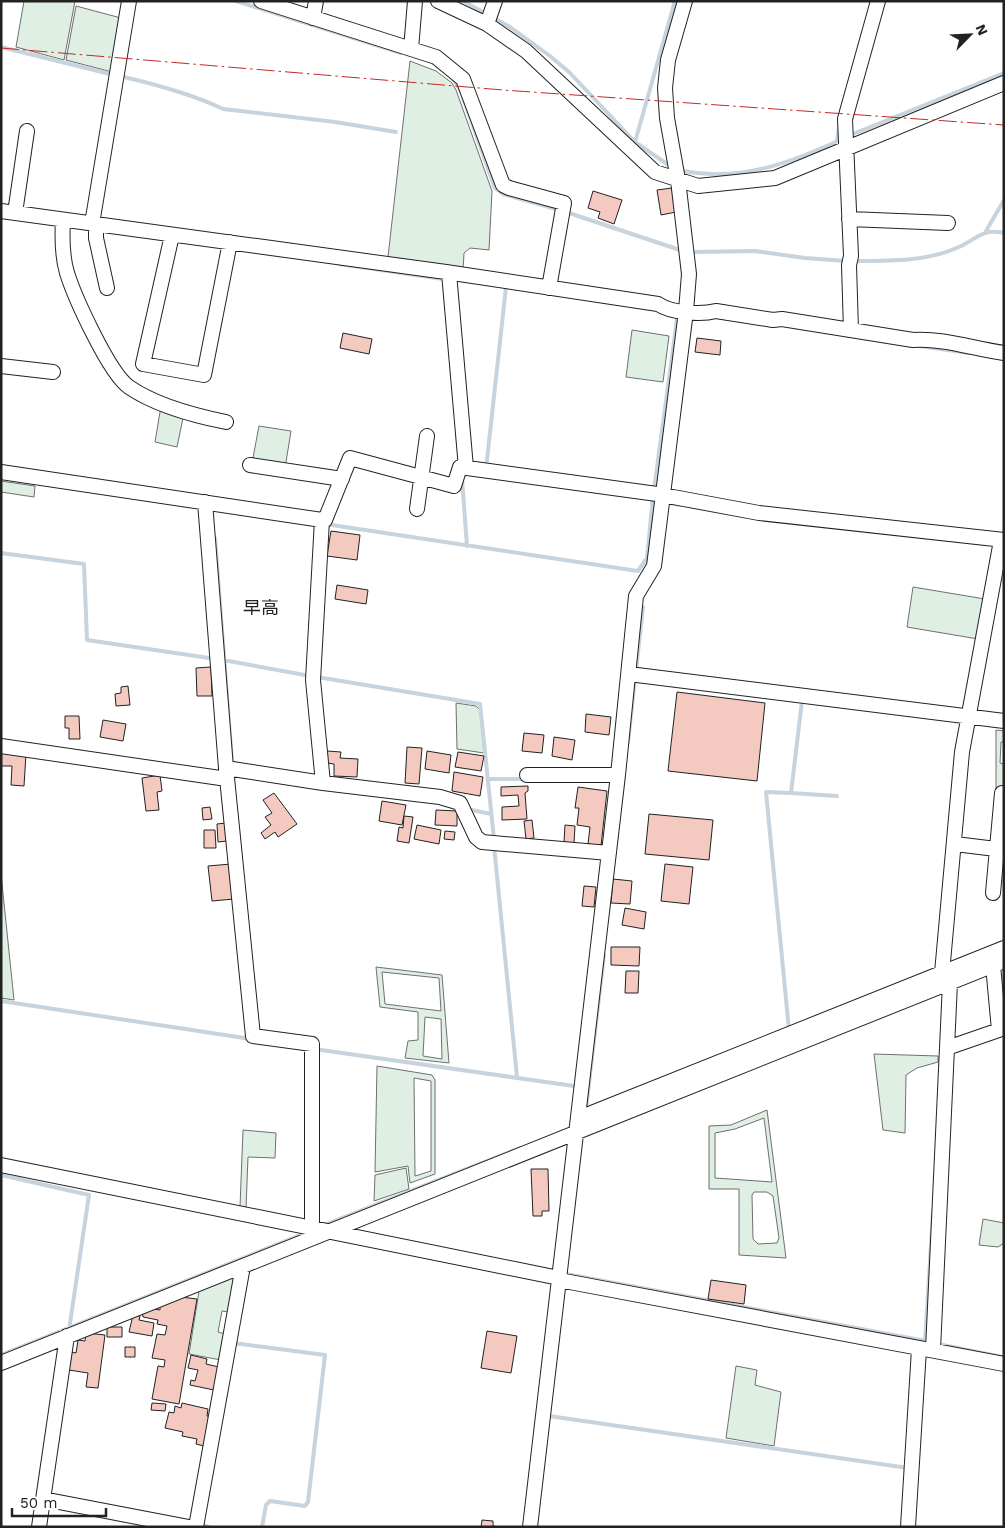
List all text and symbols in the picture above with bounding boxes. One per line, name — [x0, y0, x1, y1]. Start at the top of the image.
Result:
north arrow — [945, 10, 995, 60]
text: N — [972, 22, 991, 38]
district label: 早高 — [243, 597, 279, 618]
scale bar — [12, 1486, 106, 1518]
text: 50 m — [20, 1494, 57, 1512]

